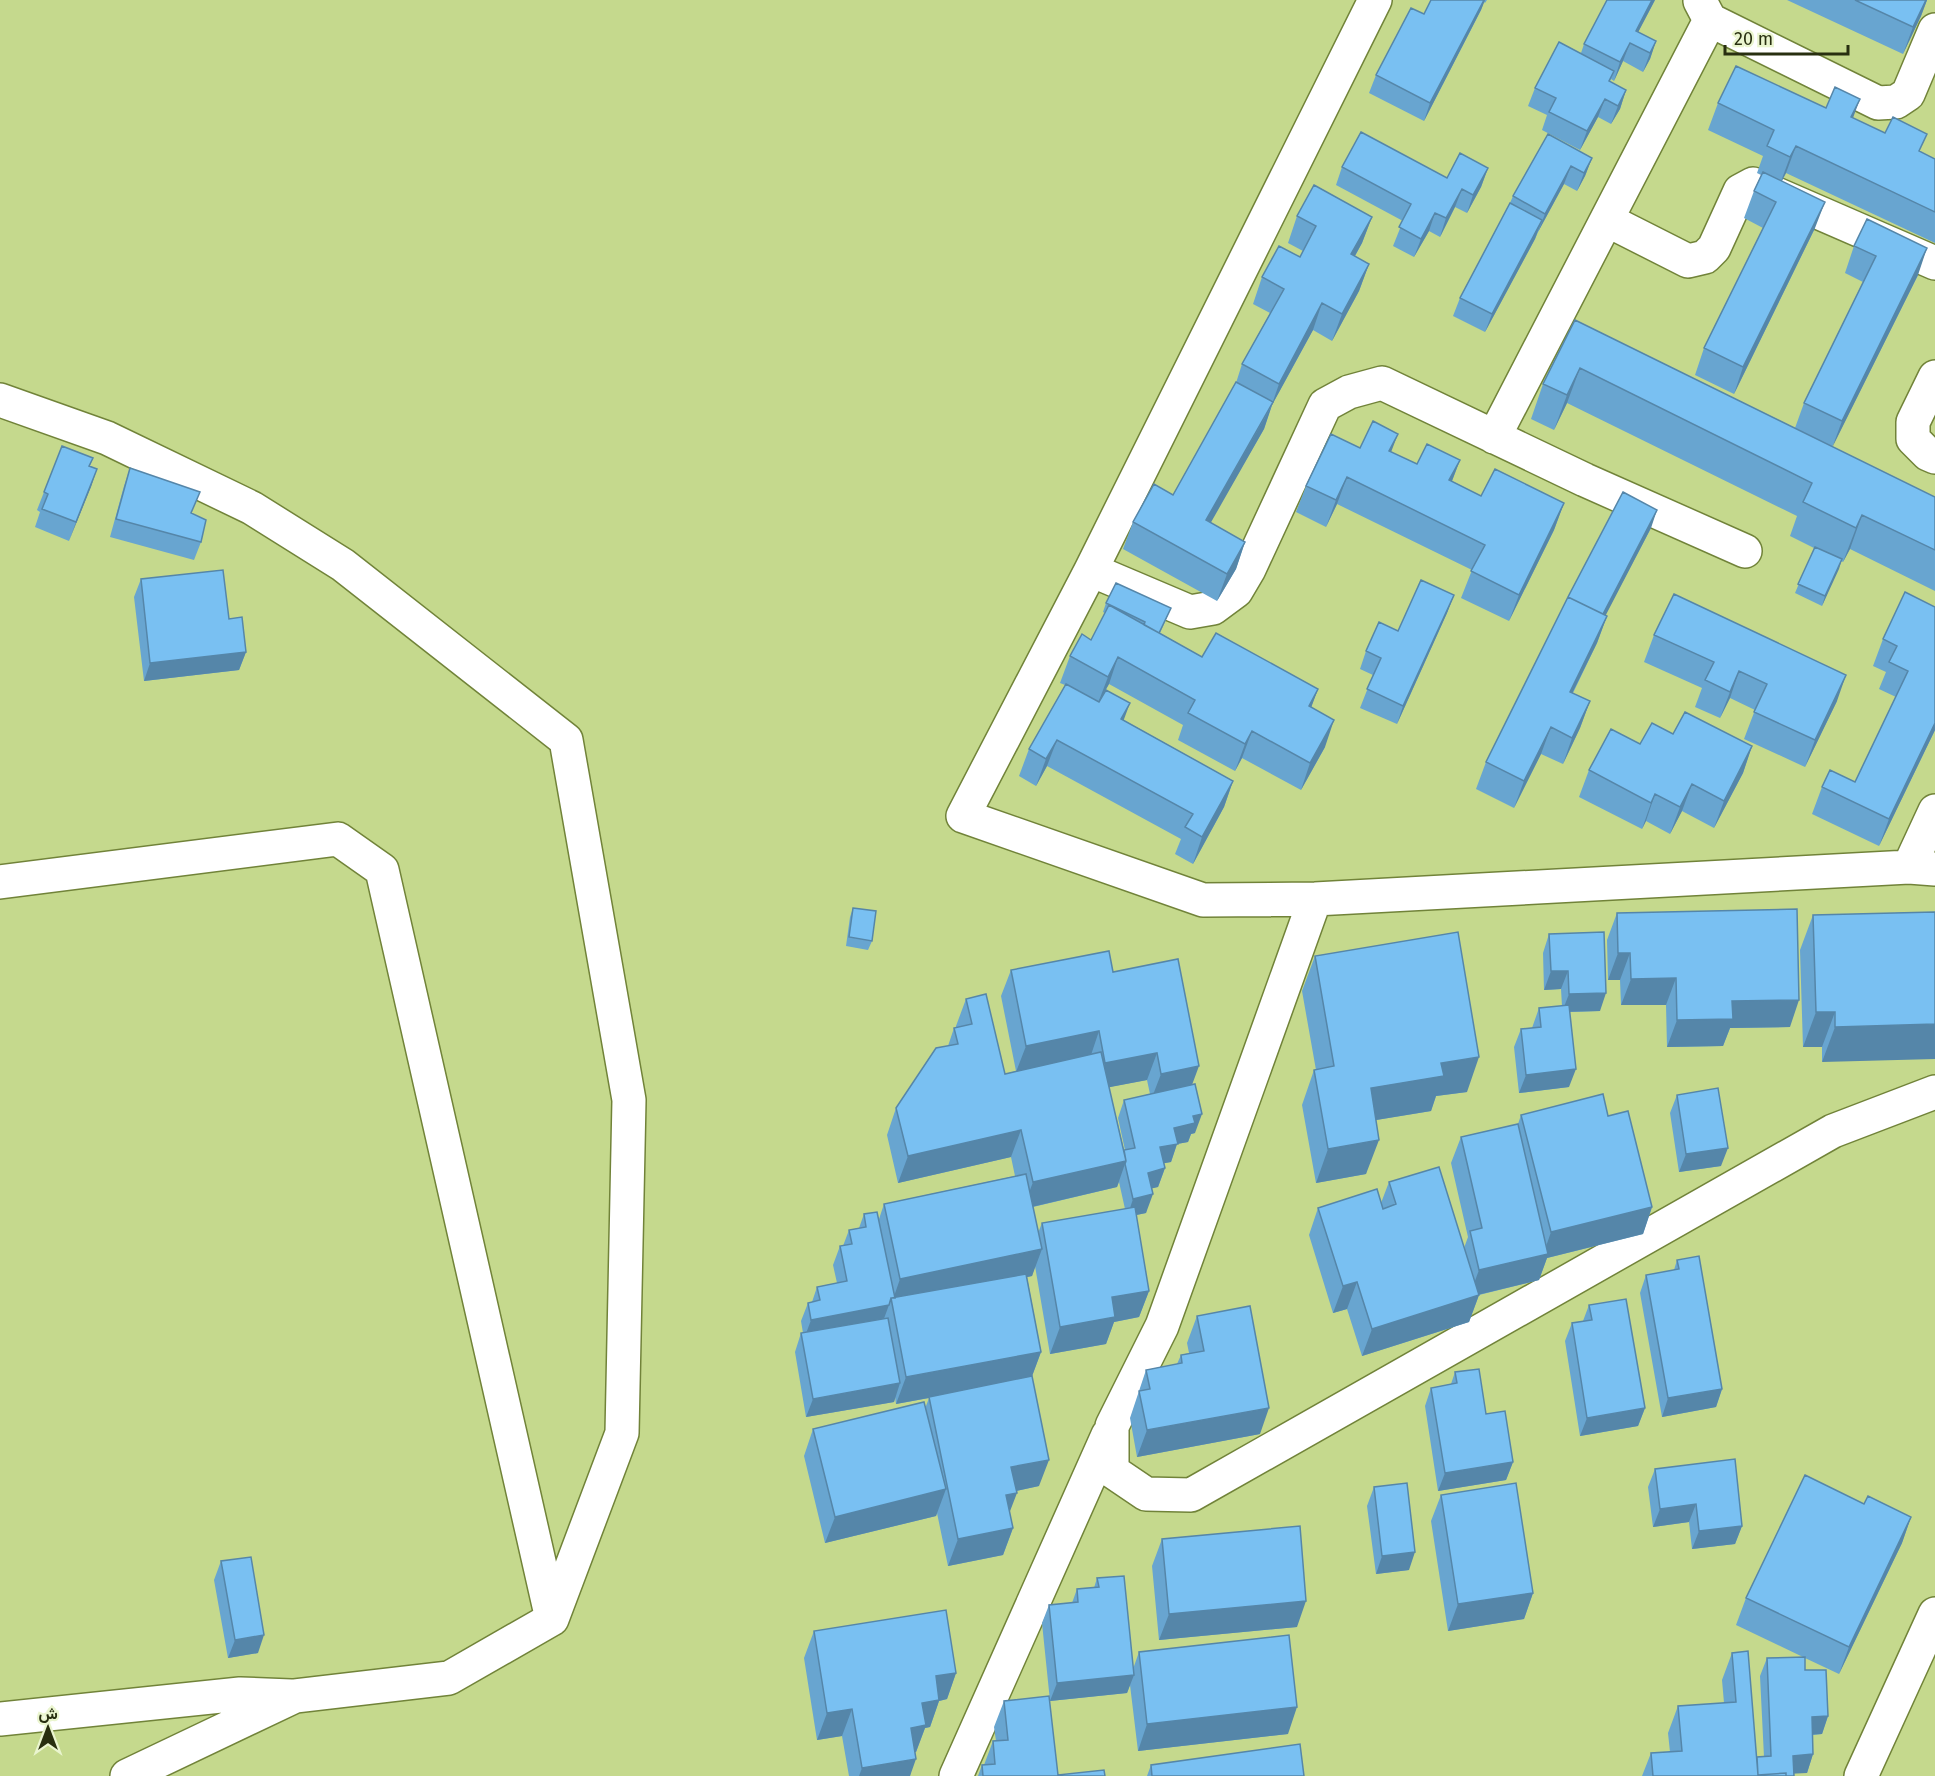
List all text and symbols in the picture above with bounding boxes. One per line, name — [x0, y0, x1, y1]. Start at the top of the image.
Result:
scale bar — [1725, 18, 1848, 56]
text: 20 m — [1734, 28, 1773, 50]
north arrow — [18, 1698, 78, 1758]
text: ش — [38, 1704, 58, 1723]

